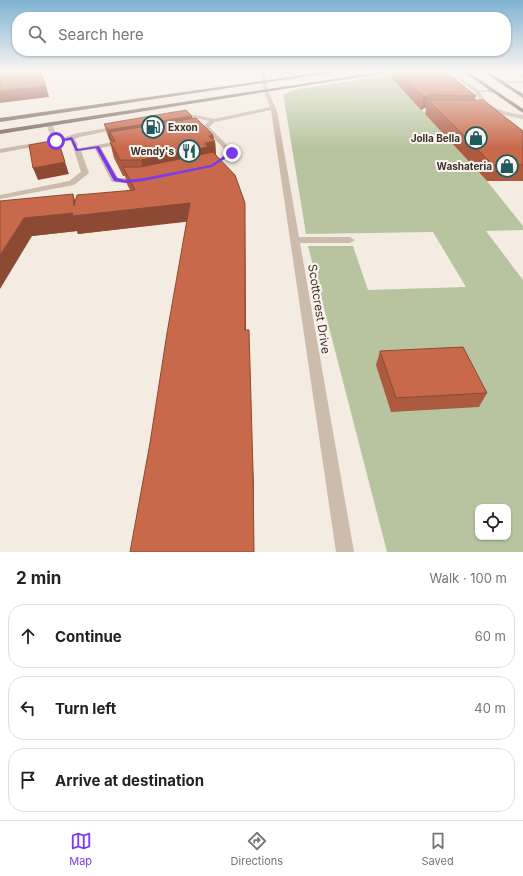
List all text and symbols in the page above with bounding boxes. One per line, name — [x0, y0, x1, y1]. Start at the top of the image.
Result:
search box — [12, 12, 511, 56]
icon: search — [26, 23, 48, 45]
text: Search here — [58, 25, 144, 44]
fuel station icon: Exxon — [140, 114, 166, 140]
place label: Exxon — [168, 121, 198, 133]
shop icon: Jolla Bella — [463, 125, 489, 151]
route start — [47, 132, 65, 150]
place label: Jolla Bella — [411, 132, 460, 144]
restaurant icon: Wendy's — [176, 138, 202, 164]
route end — [223, 144, 241, 162]
place label: Wendy's — [131, 145, 174, 158]
shop icon: Washateria — [494, 153, 520, 179]
place label: Washateria — [437, 160, 492, 172]
street label: Scottcrest Drive — [305, 263, 334, 355]
map controls — [475, 504, 511, 540]
button: locate — [475, 504, 511, 540]
text: 2 min — [16, 568, 61, 588]
text: Walk · 100 m — [429, 570, 507, 586]
icon: ahead — [17, 625, 39, 647]
text: Continue — [55, 627, 122, 646]
text: 60 m — [475, 628, 506, 644]
icon: left — [17, 697, 39, 719]
text: Turn left — [55, 699, 116, 718]
text: 40 m — [474, 700, 506, 716]
icon: arrive — [17, 769, 39, 791]
text: Arrive at destination — [55, 771, 204, 790]
tab: Map — [69, 830, 92, 868]
tab: Directions — [231, 830, 283, 868]
tab: Saved — [422, 830, 454, 868]

